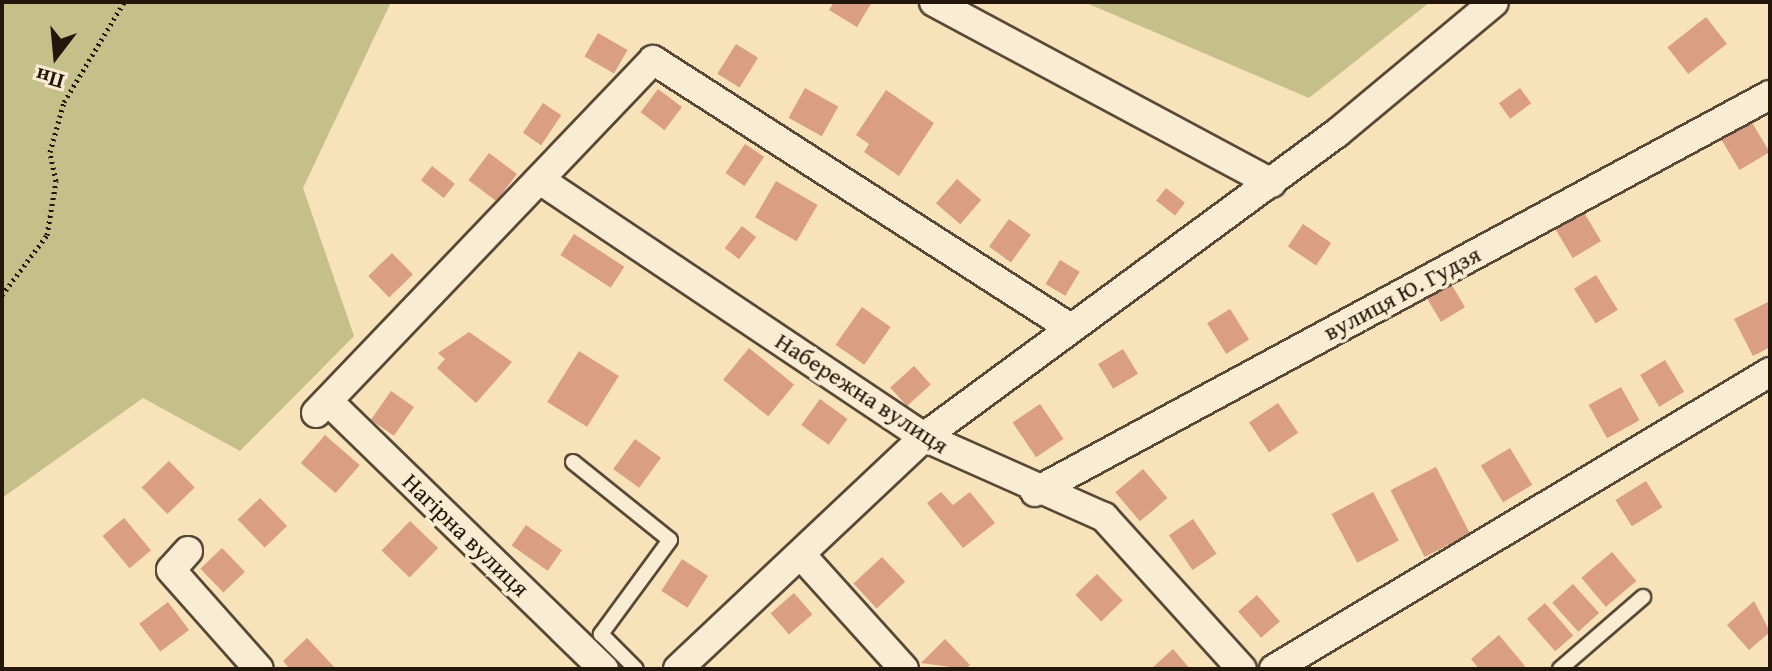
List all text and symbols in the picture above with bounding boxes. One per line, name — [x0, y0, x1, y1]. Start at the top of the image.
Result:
north arrow — [16, 16, 96, 96]
text: Пн — [31, 60, 67, 98]
street label: вулиця Ю. Гудзя — [1319, 240, 1485, 346]
street label: Набережна вулиця — [770, 326, 954, 460]
street label: Нагірна вулиця — [397, 467, 535, 603]

